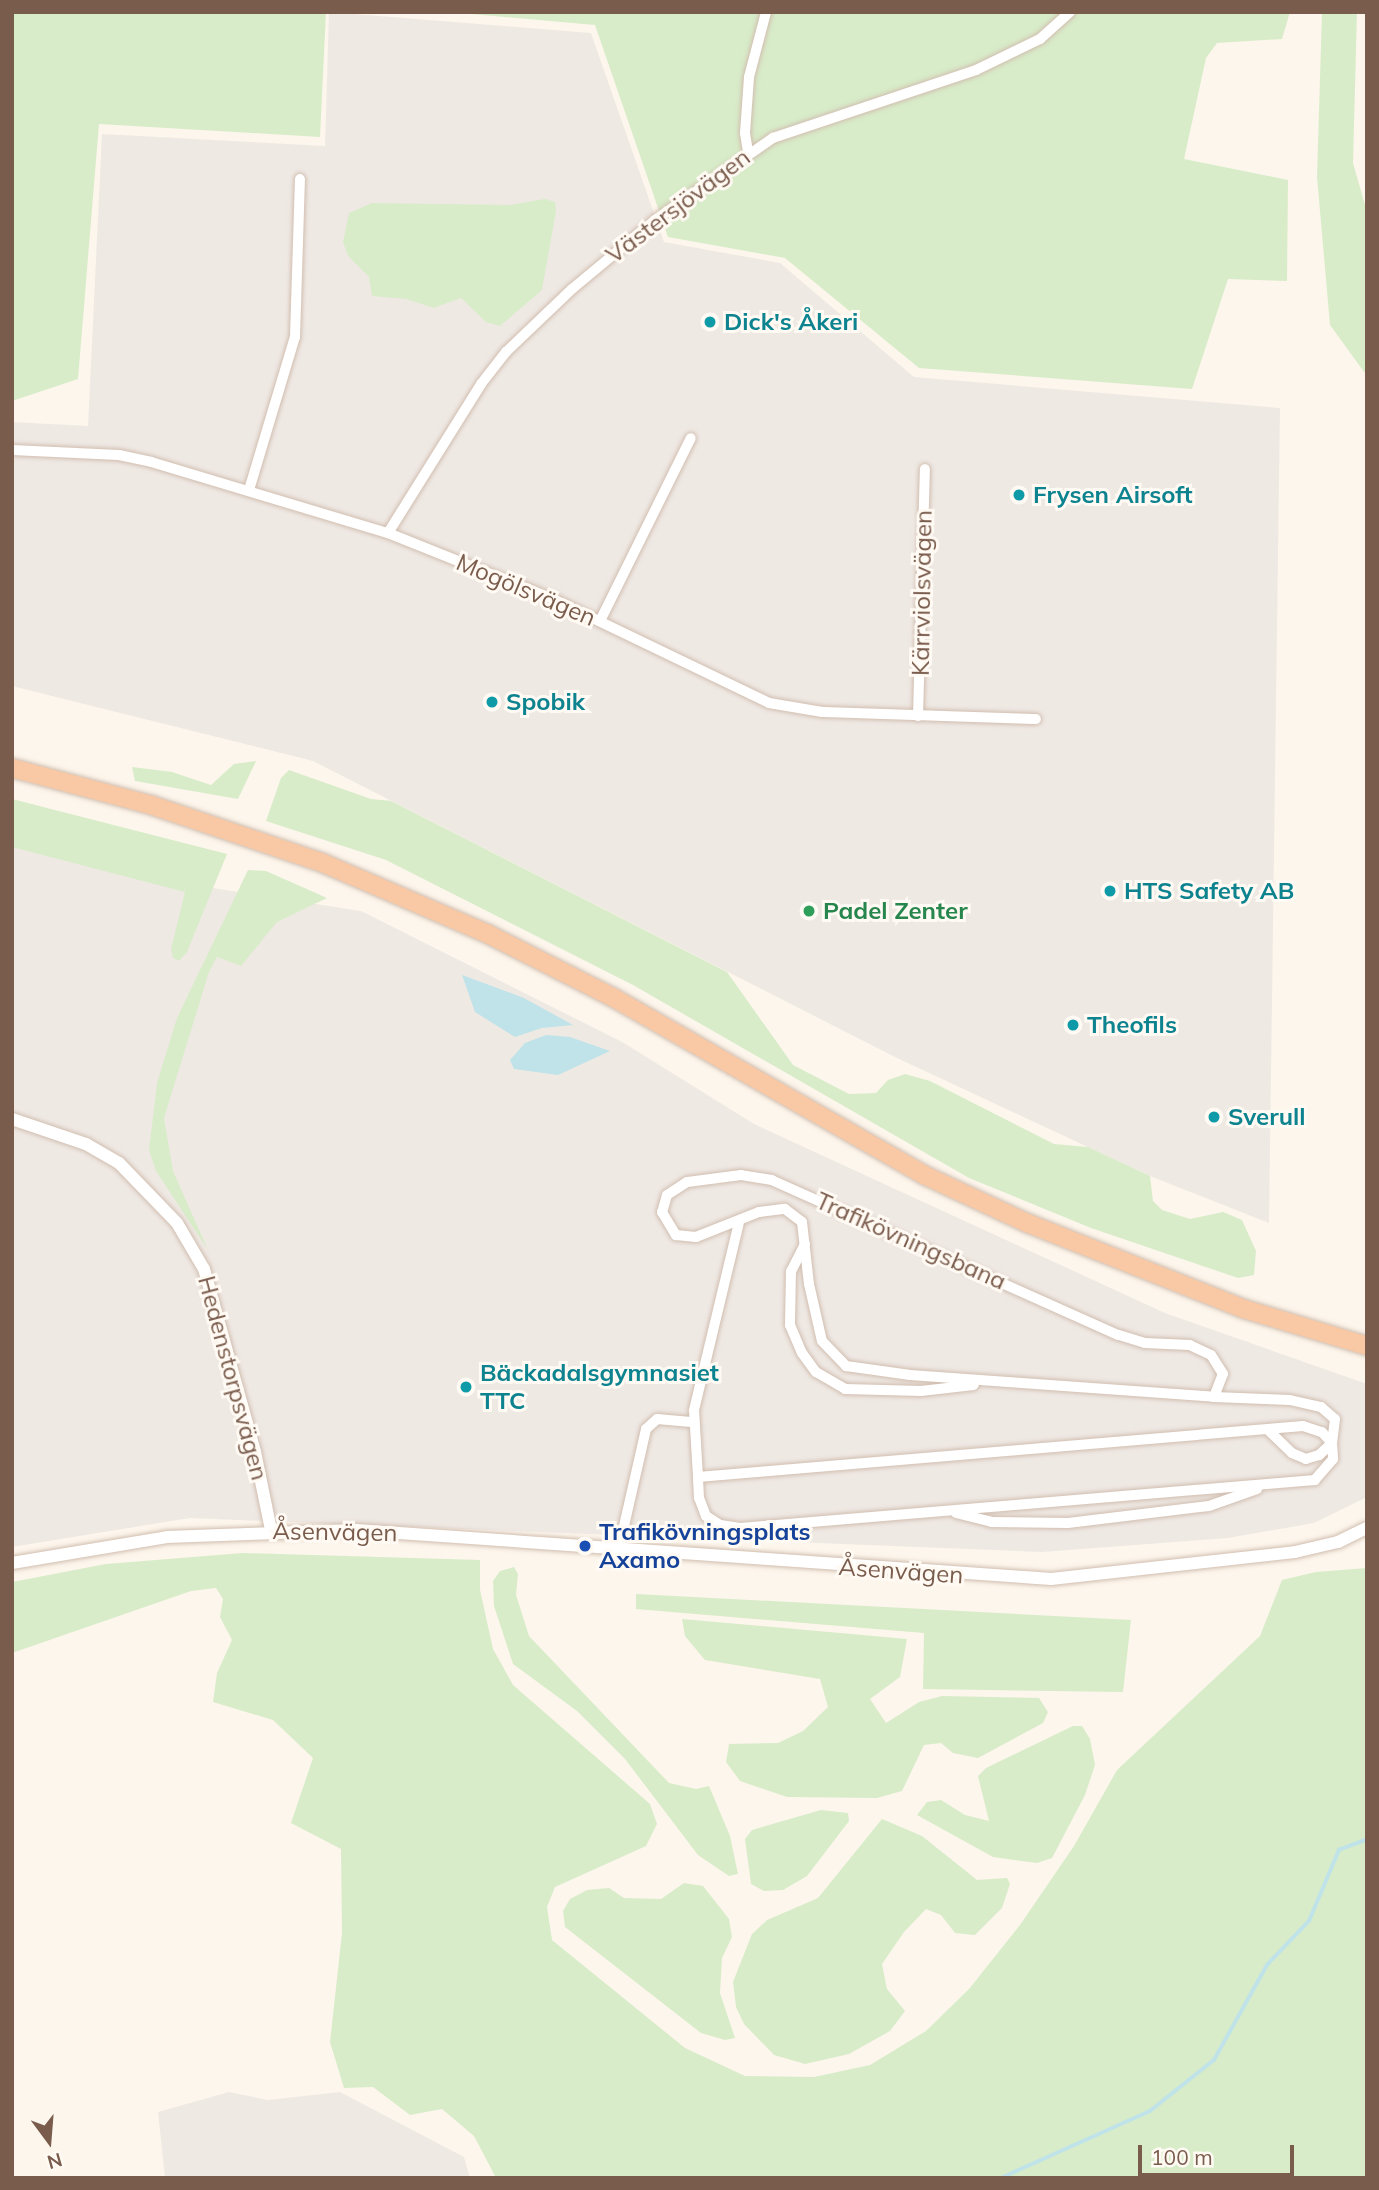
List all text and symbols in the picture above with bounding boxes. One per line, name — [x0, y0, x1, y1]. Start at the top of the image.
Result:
street label: Västersjövägen — [600, 143, 756, 269]
place label: Dick's Åkeri — [724, 308, 858, 336]
marker: Dick's Åkeri — [702, 314, 718, 330]
place label: Frysen Airsoft — [1033, 481, 1193, 509]
marker: Frysen Airsoft — [1011, 487, 1027, 503]
street label: Kärrviolsvägen — [906, 510, 938, 676]
street label: Mogölsvägen — [452, 548, 600, 632]
place label: Spobik — [506, 688, 585, 716]
marker: Spobik — [484, 694, 500, 710]
place label: HTS Safety AB — [1124, 877, 1294, 905]
marker: HTS Safety AB — [1102, 883, 1118, 899]
place label: Padel Zenter — [823, 897, 968, 925]
marker: Padel Zenter — [801, 903, 817, 919]
place label: Theofils — [1087, 1011, 1177, 1039]
marker: Theofils — [1065, 1017, 1081, 1033]
place label: Sverull — [1228, 1103, 1306, 1131]
marker: Sverull — [1206, 1109, 1222, 1125]
street label: Trafikövningsbana — [811, 1186, 1011, 1296]
street label: Hedenstorpsvägen — [192, 1273, 274, 1483]
place label: Bäckadalsgymnasiet TTC — [480, 1359, 719, 1415]
marker: Bäckadalsgymnasiet TTC — [458, 1379, 474, 1395]
street label: Åsenvägen — [272, 1517, 398, 1547]
place label: Trafikövningsplats Axamo — [599, 1518, 811, 1574]
marker: Trafikövningsplats Axamo — [577, 1538, 593, 1554]
street label: Åsenvägen — [838, 1552, 964, 1590]
north arrow — [14, 2106, 84, 2176]
scale bar — [1141, 2130, 1297, 2174]
text: 100 m — [1151, 2144, 1213, 2170]
text: N — [45, 2148, 65, 2175]

